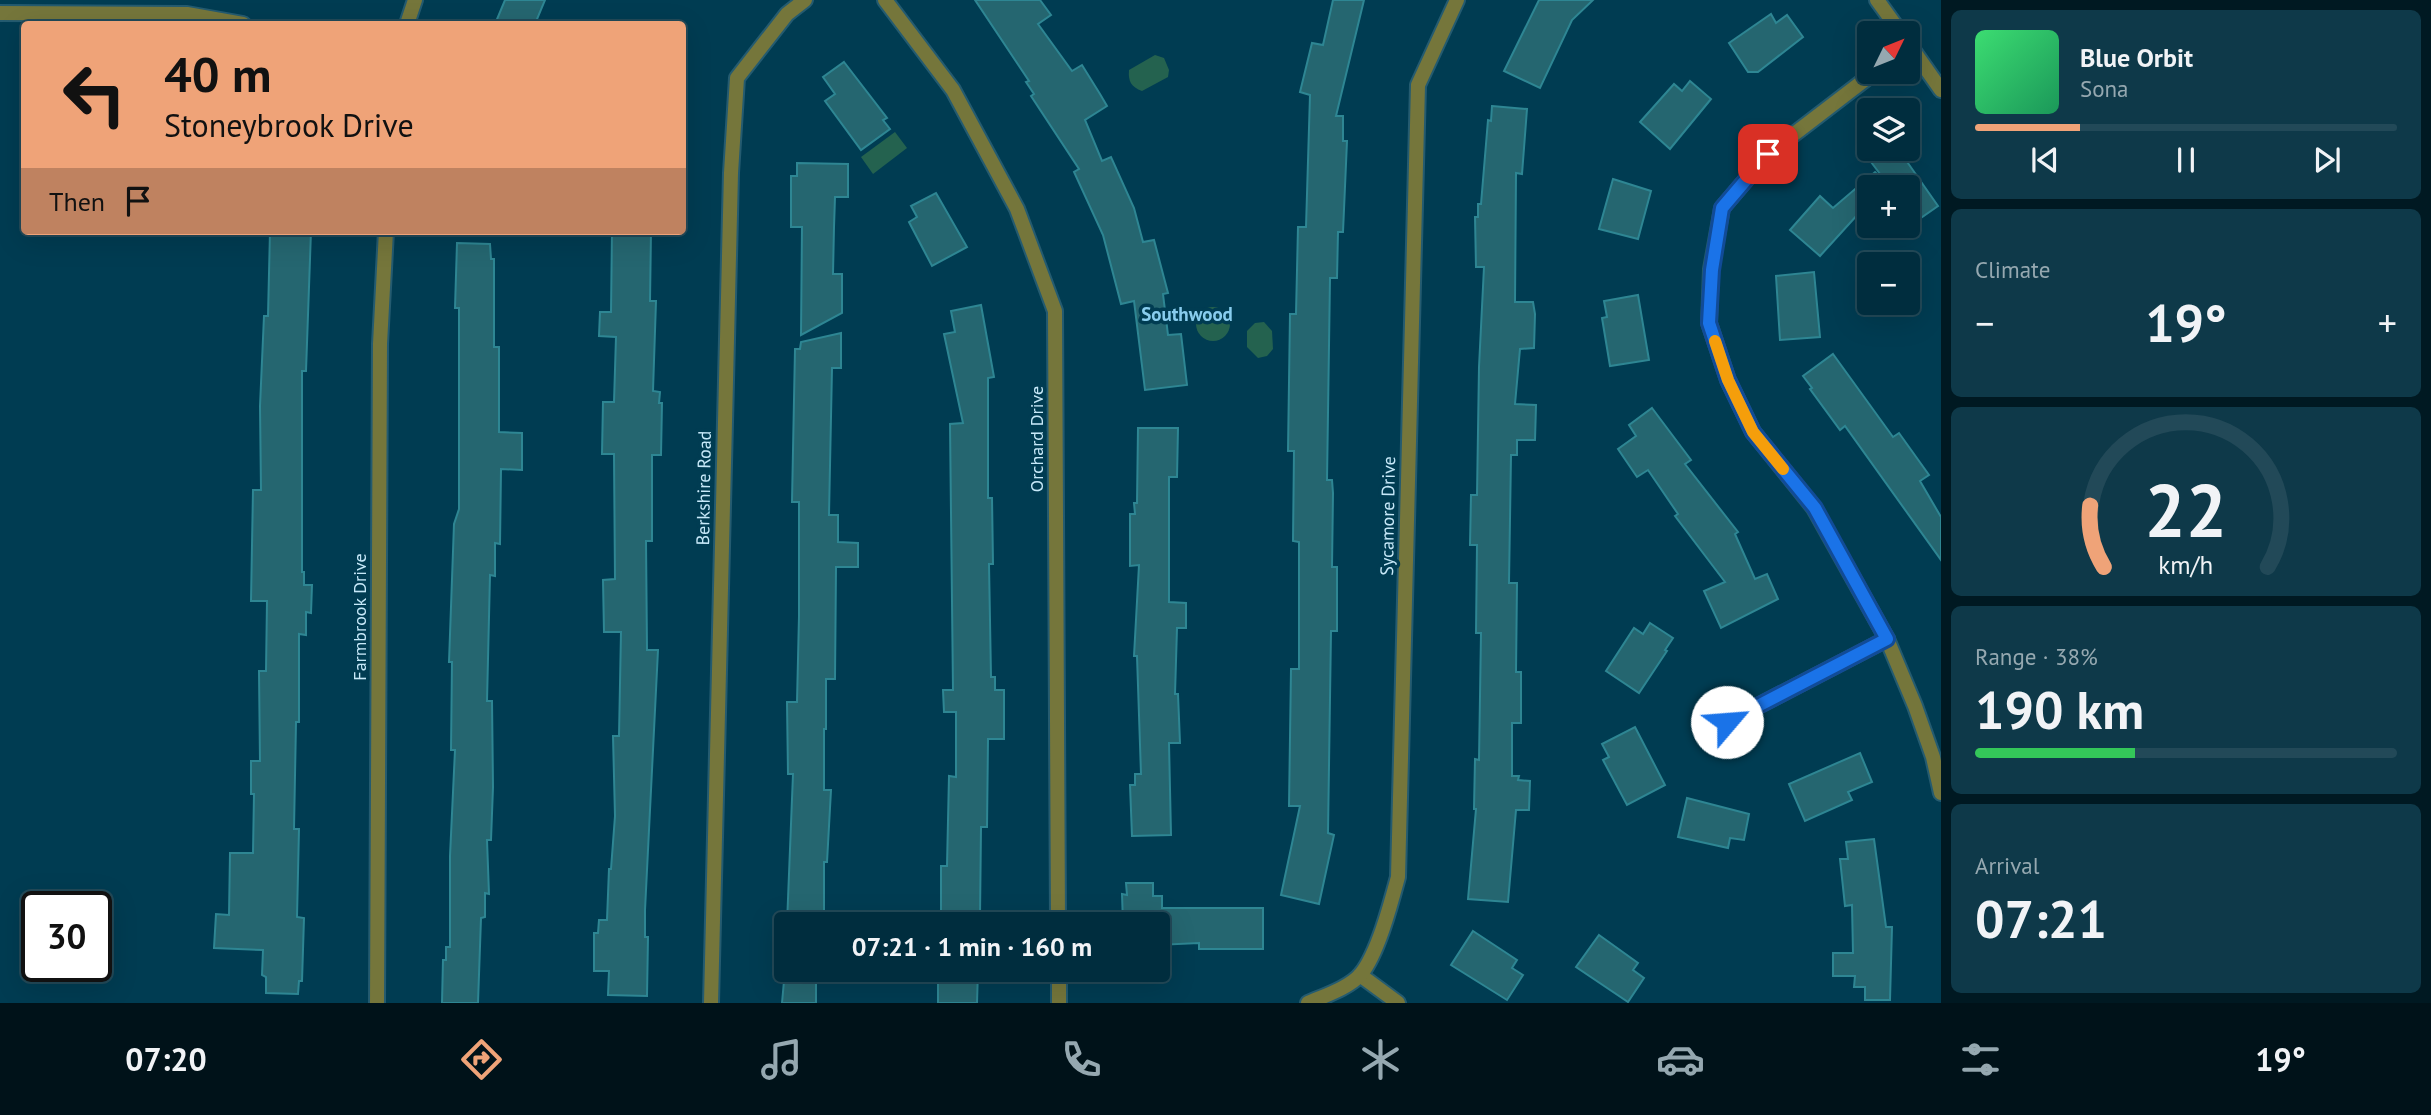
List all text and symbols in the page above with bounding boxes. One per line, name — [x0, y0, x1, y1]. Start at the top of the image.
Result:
north arrow — [1857, 21, 1920, 84]
map controls — [1857, 21, 1920, 315]
text: Blue Orbit — [2080, 41, 2193, 74]
text: 40 m — [164, 42, 271, 106]
icon: left — [49, 49, 140, 140]
text: Sona — [2080, 74, 2129, 103]
button: layers — [1857, 98, 1920, 161]
text: Stoneybrook Drive — [164, 104, 414, 146]
pin — [1738, 124, 1798, 184]
icon: arrive — [1749, 135, 1787, 173]
icon: previous — [2026, 141, 2064, 179]
icon: pause — [2167, 141, 2205, 179]
icon: next — [2308, 141, 2346, 179]
button: + — [1857, 175, 1920, 238]
icon: arrive — [119, 182, 157, 220]
text: Then — [49, 185, 105, 218]
button: − — [1857, 252, 1920, 315]
text: Climate — [1975, 255, 2050, 284]
text: 19° — [2145, 289, 2227, 356]
text: − — [1975, 298, 1994, 347]
text: + — [2378, 298, 2397, 347]
district label: Southwood — [1141, 302, 1233, 326]
street label: Orchard Drive — [1025, 386, 1048, 492]
street label: Berkshire Road — [691, 430, 716, 546]
street label: Sycamore Drive — [1375, 456, 1400, 576]
text: 22 — [2145, 464, 2227, 558]
text: km/h — [2159, 549, 2213, 581]
street label: Farmbrook Drive — [348, 553, 371, 681]
text: Range · 38% — [1975, 642, 2098, 671]
text: 190 km — [1975, 676, 2144, 743]
position arrow — [1690, 685, 1764, 759]
text: Arrival — [1975, 851, 2039, 880]
text: 07:21 — [1975, 885, 2107, 952]
speed limit sign: 30 — [21, 891, 112, 982]
text: 07:21 · 1 min · 160 m — [852, 930, 1092, 963]
icon: directions — [457, 1035, 506, 1084]
icon: music — [757, 1035, 806, 1084]
icon: phone — [1057, 1035, 1106, 1084]
icon: climate — [1356, 1035, 1405, 1084]
icon: car — [1656, 1035, 1705, 1084]
icon: filters — [1956, 1035, 2005, 1084]
text: 07:20 — [125, 1038, 207, 1080]
text: 19° — [2255, 1038, 2306, 1080]

